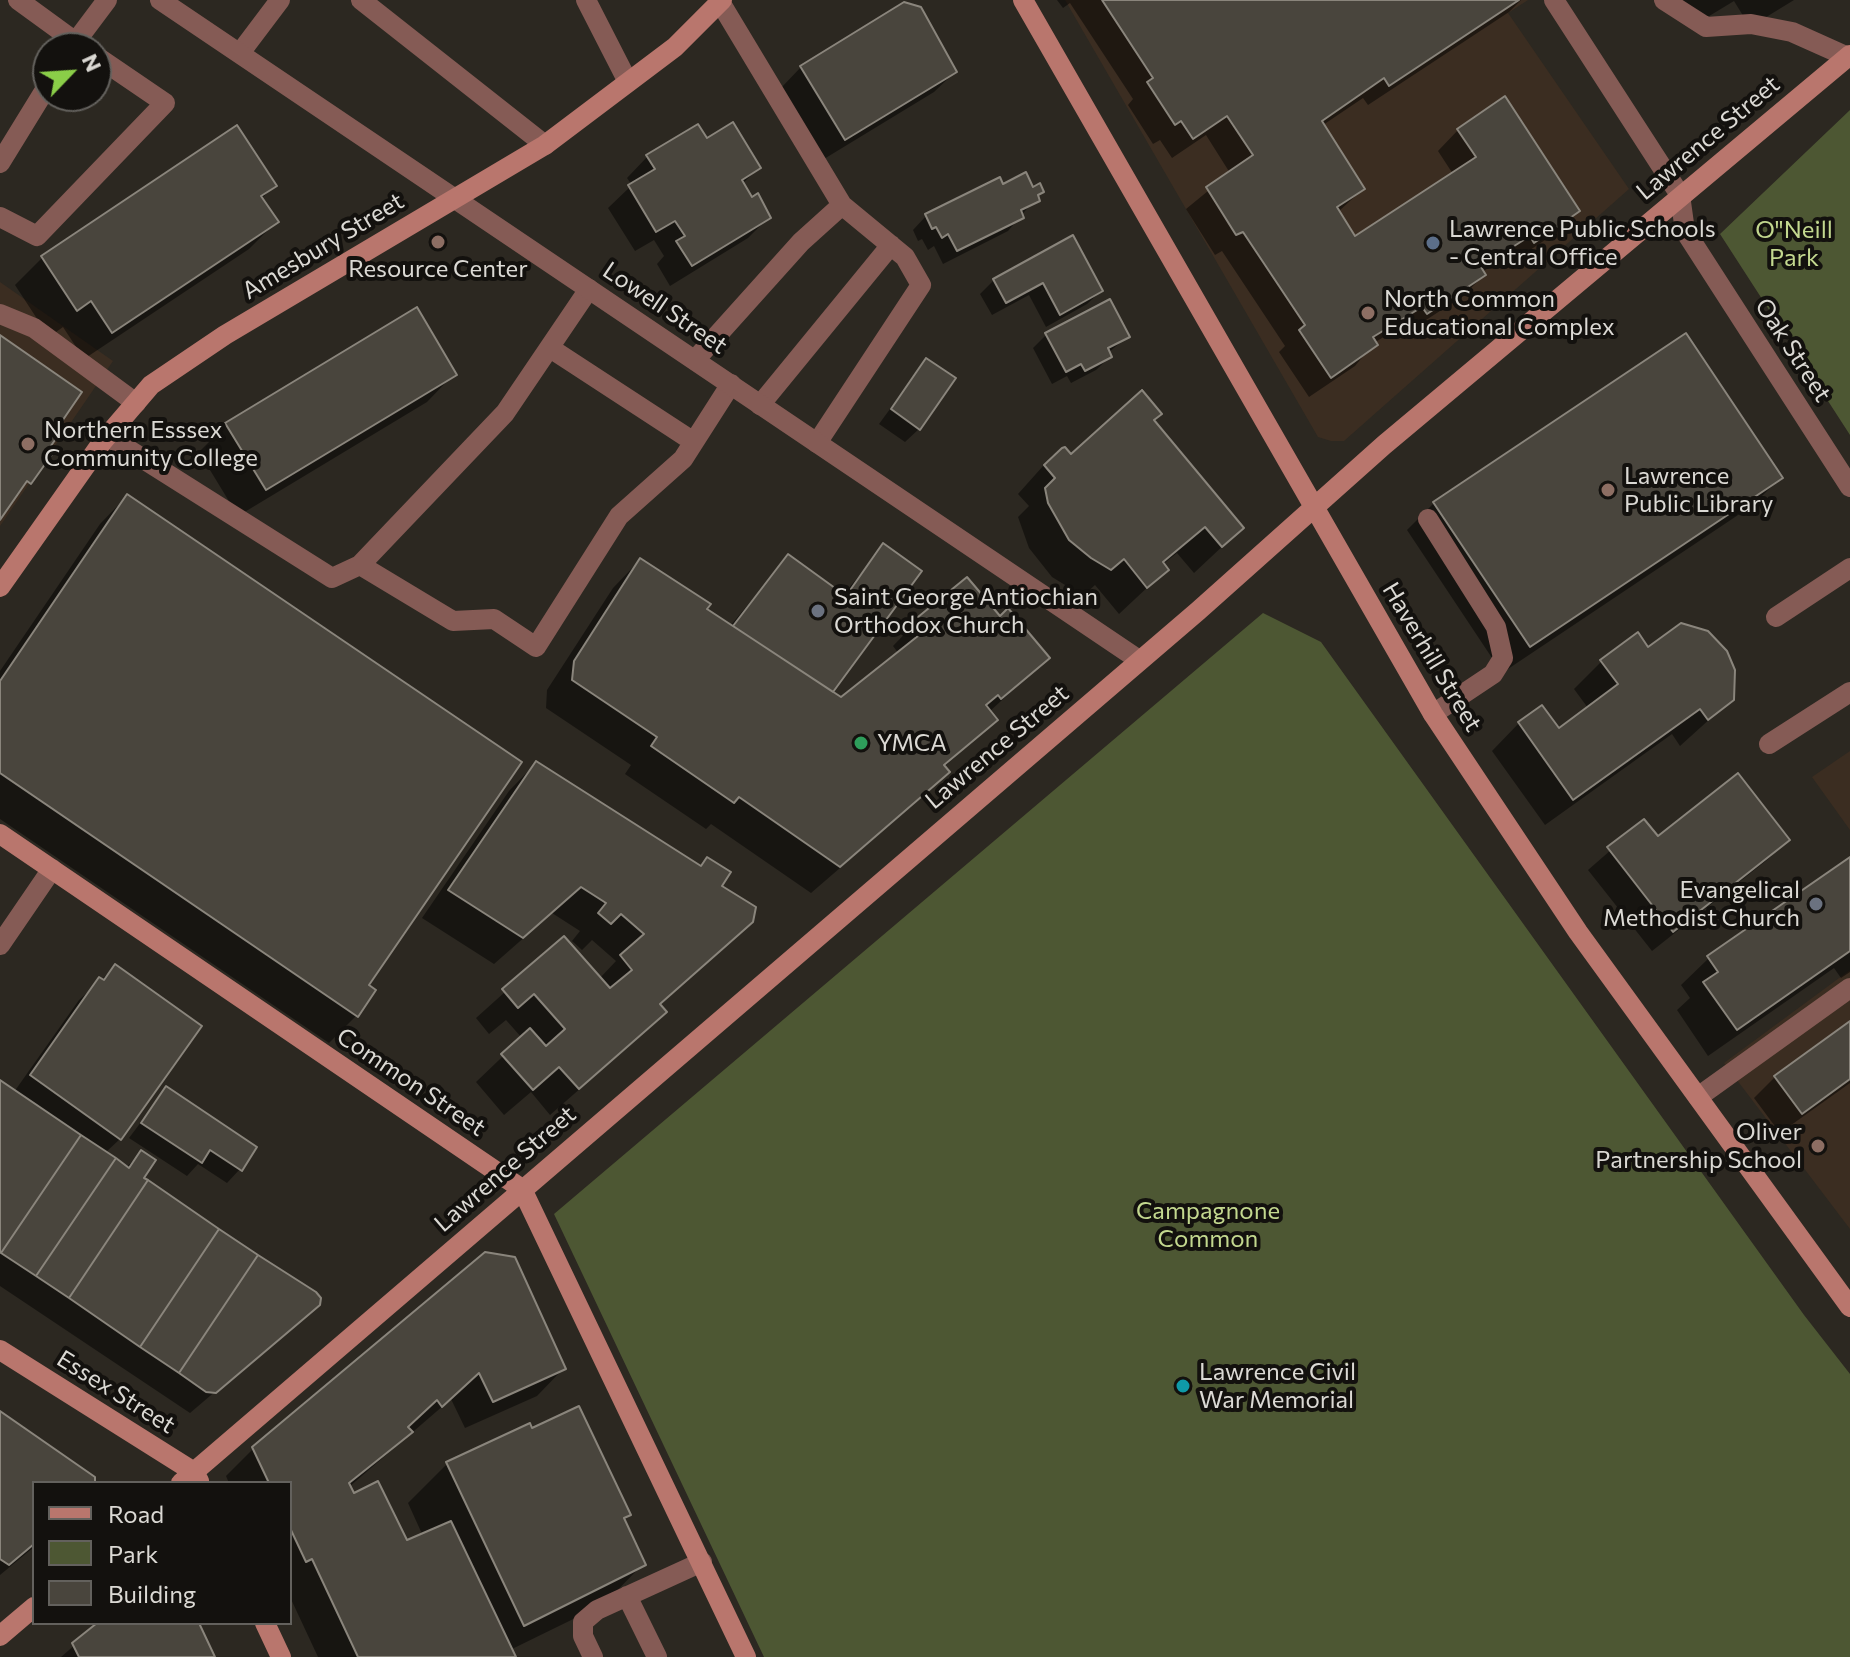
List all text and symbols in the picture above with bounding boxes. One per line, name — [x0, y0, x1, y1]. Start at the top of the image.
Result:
north arrow — [32, 32, 112, 112]
text: N — [77, 49, 108, 76]
street label: Lawrence Street — [1631, 70, 1785, 206]
street label: Amesbury Street — [237, 187, 409, 305]
place label: Lawrence Public Schools - Central Office — [1449, 215, 1716, 271]
park label: O"Neill Park — [1755, 216, 1833, 272]
marker: Resource Center — [429, 233, 447, 251]
marker: Lawrence Public Schools - Central Office — [1424, 234, 1442, 252]
place label: Resource Center — [348, 255, 528, 283]
street label: Lowell Street — [597, 256, 733, 360]
place label: North Common Educational Complex — [1384, 285, 1615, 341]
street label: Oak Street — [1749, 293, 1837, 407]
marker: North Common Educational Complex — [1359, 304, 1377, 322]
place label: Northern Esssex Community College — [44, 416, 258, 472]
marker: Northern Esssex Community College — [19, 435, 37, 453]
place label: Lawrence Public Library — [1624, 462, 1773, 518]
marker: Lawrence Public Library — [1599, 481, 1617, 499]
street label: Haverhill Street — [1376, 577, 1488, 737]
place label: Saint George Antiochian Orthodox Church — [834, 583, 1098, 639]
marker: Saint George Antiochian Orthodox Church — [809, 602, 827, 620]
street label: Lawrence Street — [920, 679, 1074, 815]
place label: YMCA — [877, 729, 947, 757]
marker: YMCA — [852, 734, 870, 752]
place label: Evangelical Methodist Church — [1603, 876, 1800, 932]
marker: Evangelical Methodist Church — [1807, 895, 1825, 913]
street label: Common Street — [331, 1022, 491, 1142]
street label: Lawrence Street — [428, 1100, 582, 1238]
place label: Oliver Partnership School — [1595, 1118, 1802, 1174]
marker: Oliver Partnership School — [1809, 1137, 1827, 1155]
park label: Campagnone Common — [1136, 1197, 1280, 1253]
street label: Essex Street — [52, 1344, 180, 1440]
place label: Lawrence Civil War Memorial — [1199, 1358, 1356, 1414]
marker: Lawrence Civil War Memorial — [1174, 1377, 1192, 1395]
legend — [32, 1481, 292, 1625]
text: Road — [108, 1499, 164, 1528]
text: Park — [108, 1539, 158, 1568]
text: Building — [108, 1579, 196, 1608]

